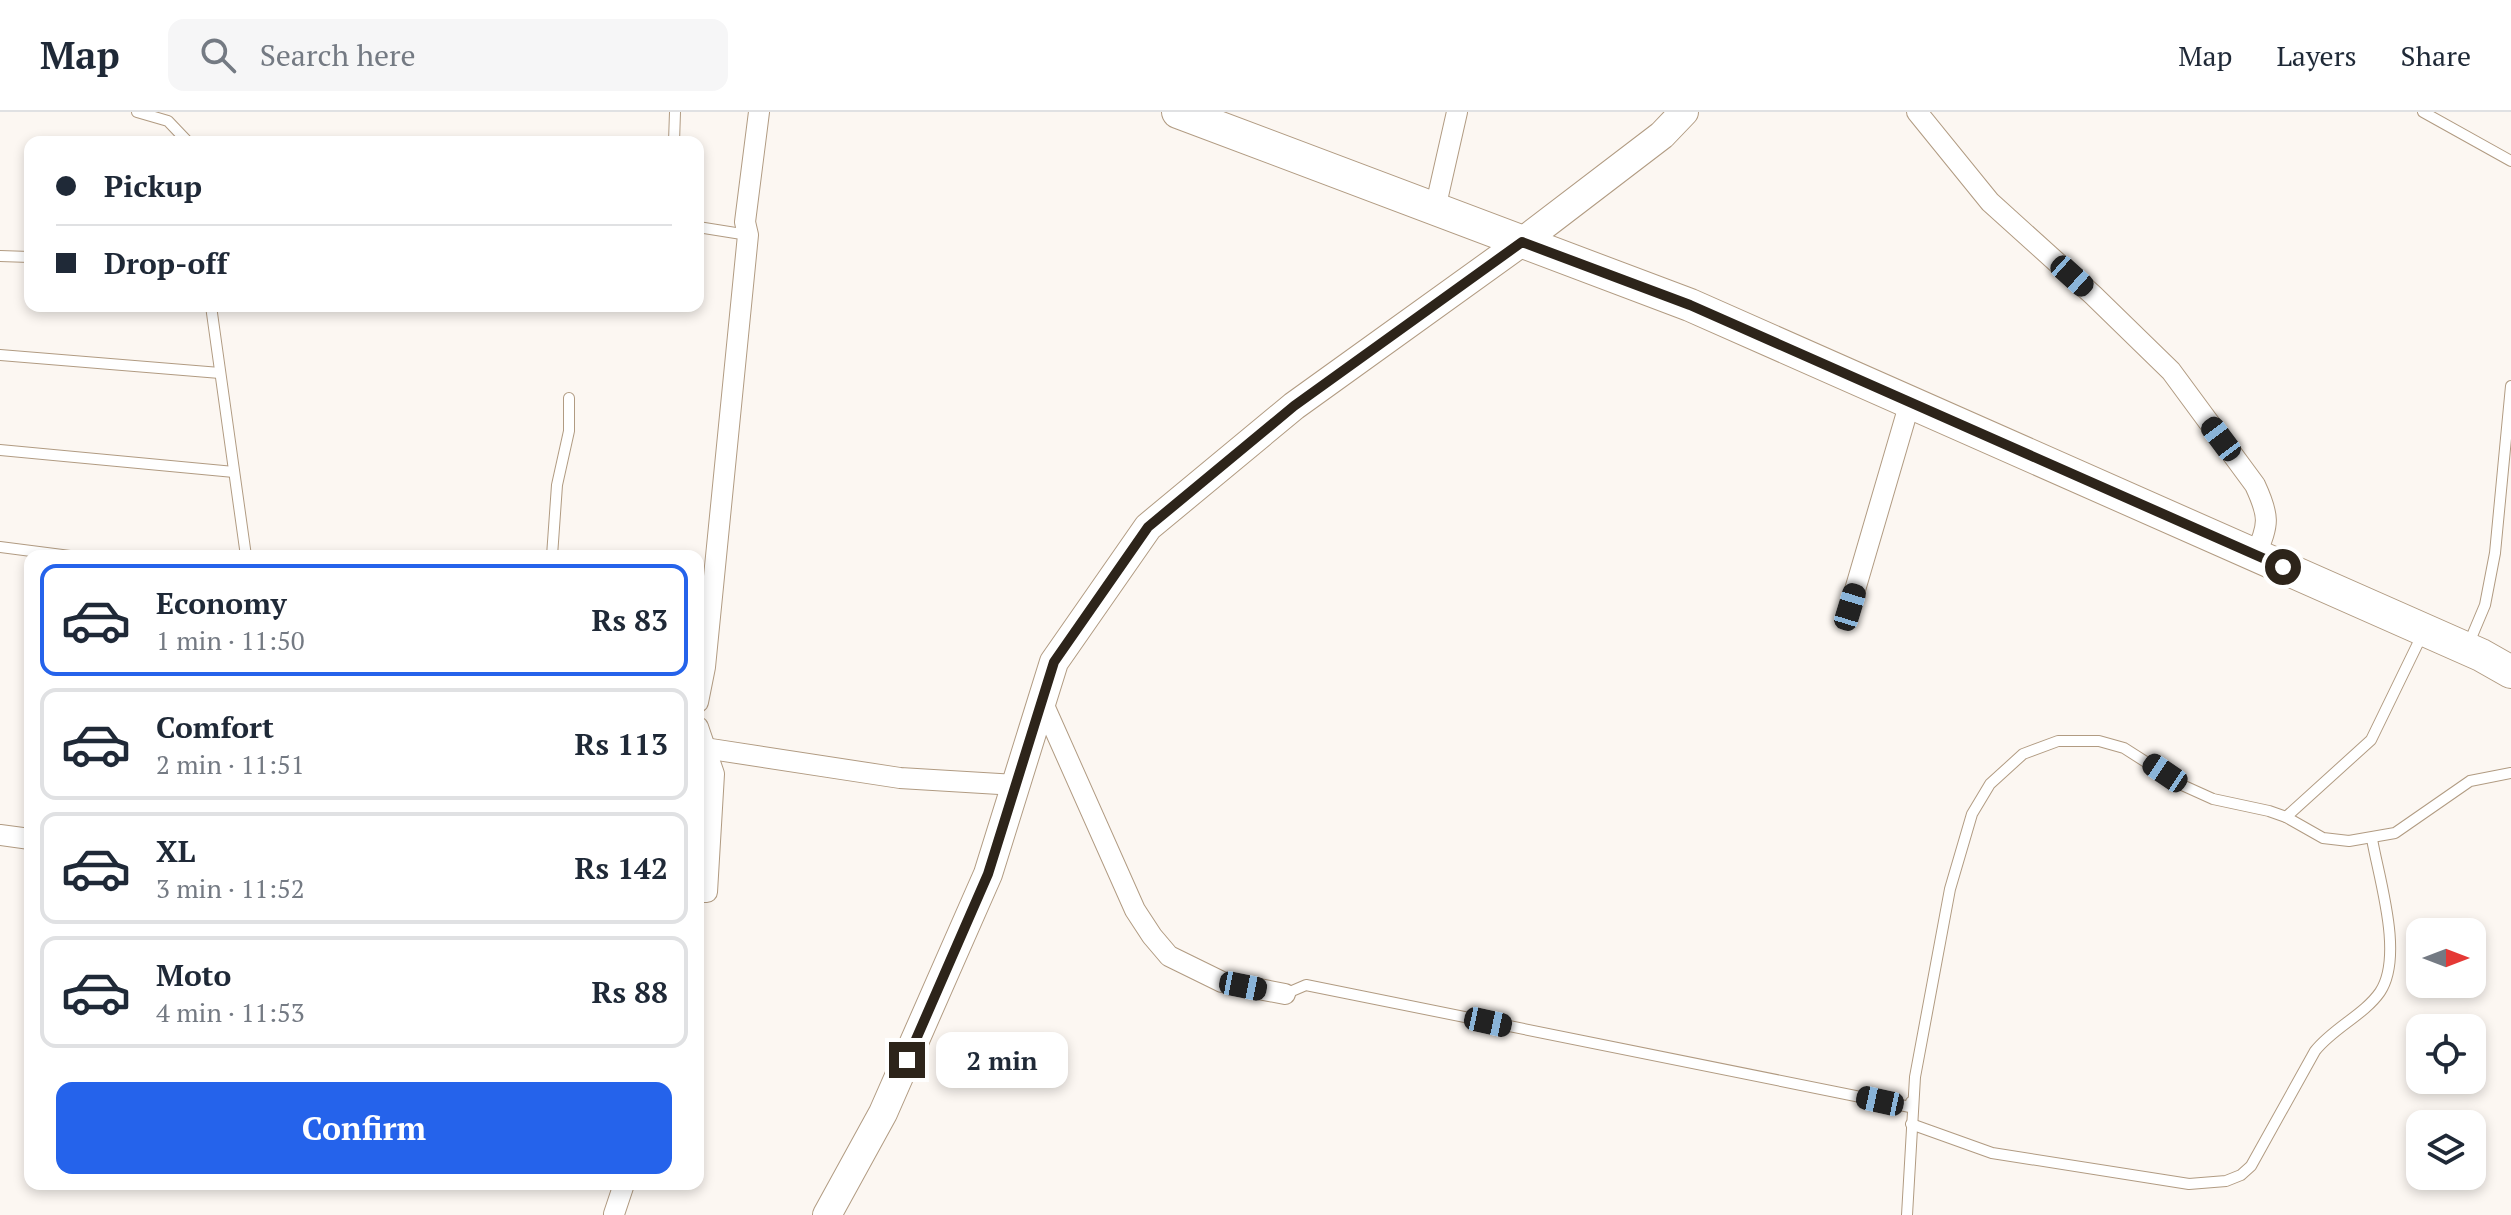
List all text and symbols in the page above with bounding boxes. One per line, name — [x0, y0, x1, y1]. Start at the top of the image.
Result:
search box — [168, 19, 728, 91]
text: Map — [40, 30, 120, 80]
icon: search — [196, 33, 240, 77]
text: Search here — [260, 35, 416, 75]
text: Map — [2178, 37, 2232, 74]
text: Layers — [2276, 37, 2357, 74]
text: Share — [2401, 37, 2471, 74]
text: Pickup — [104, 166, 202, 206]
text: Drop-off — [104, 243, 228, 283]
car — [2046, 251, 2098, 301]
car — [2197, 413, 2245, 465]
route start — [2265, 549, 2301, 585]
car — [1832, 581, 1868, 633]
text: Economy — [156, 583, 287, 623]
icon: car — [60, 584, 132, 656]
text: Rs 83 — [592, 600, 668, 640]
text: 1 min · 11:50 — [156, 623, 305, 657]
text: Comfort — [156, 707, 274, 747]
icon: car — [60, 708, 132, 780]
text: Rs 113 — [575, 724, 668, 764]
text: 2 min · 11:51 — [156, 747, 305, 781]
car — [2138, 750, 2192, 796]
text: XL — [156, 831, 195, 871]
icon: car — [60, 832, 132, 904]
text: Rs 142 — [575, 848, 668, 888]
text: 3 min · 11:52 — [156, 871, 305, 905]
north arrow — [2406, 918, 2486, 998]
map controls — [2406, 918, 2486, 1190]
text: Moto — [156, 955, 231, 995]
icon: car — [60, 956, 132, 1028]
car — [1217, 970, 1269, 1002]
text: Rs 88 — [592, 972, 668, 1012]
text: 4 min · 11:53 — [156, 995, 305, 1029]
car — [1462, 1005, 1514, 1039]
button: locate — [2406, 1014, 2486, 1094]
callout: 2 min — [935, 1032, 1067, 1088]
route end — [889, 1042, 925, 1078]
text: 2 min — [966, 1043, 1038, 1077]
button: Confirm — [56, 1082, 672, 1174]
car — [1854, 1084, 1906, 1118]
button: layers — [2406, 1110, 2486, 1190]

